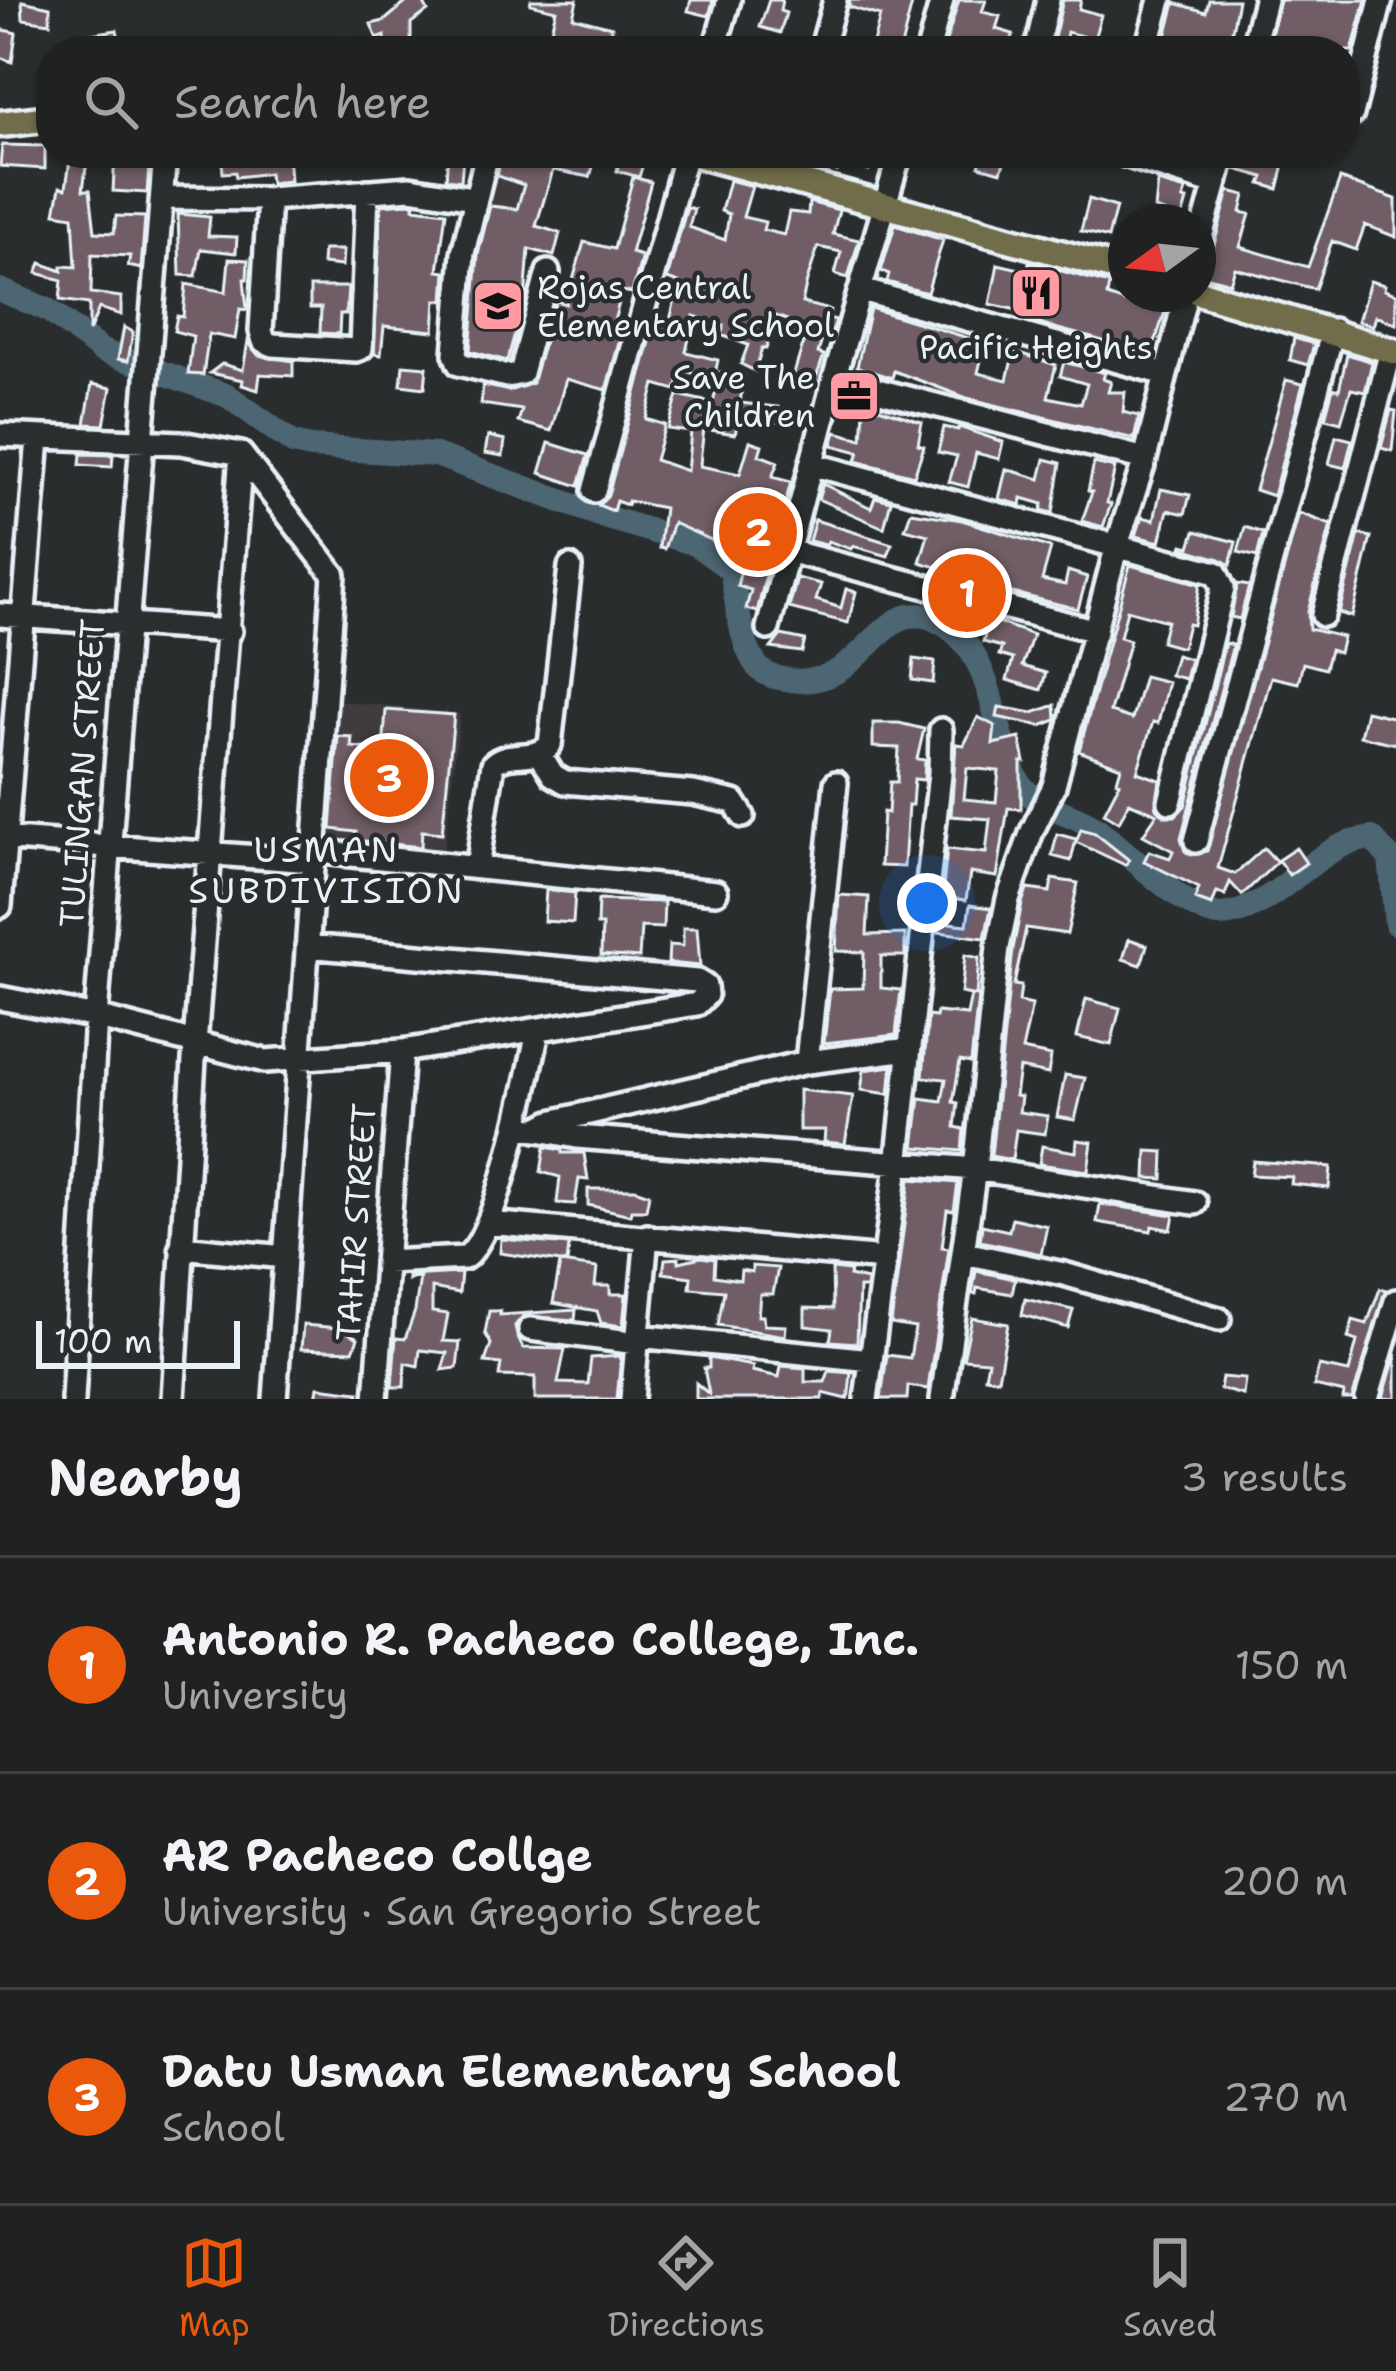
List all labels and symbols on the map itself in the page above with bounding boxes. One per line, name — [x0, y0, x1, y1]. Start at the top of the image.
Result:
north arrow — [1108, 204, 1216, 312]
place label: Rojas Central Elementary School — [537, 265, 834, 348]
restaurant icon: Pacific Heights — [1008, 265, 1064, 321]
school or university icon: Rojas Central Elementary School — [470, 278, 526, 334]
place label: Pacific Heights — [919, 325, 1153, 370]
place label: Save The Children — [673, 355, 815, 438]
office icon: Save The Children — [826, 368, 882, 424]
pin: 2 — [719, 487, 797, 577]
pin: 1 — [928, 548, 1006, 638]
street label: TULINGAN STREET — [49, 617, 115, 929]
pin: 3 — [350, 733, 428, 823]
district label: USMAN SUBDIVISION — [188, 825, 466, 915]
your location — [897, 873, 957, 933]
street label: TAHIR STREET — [325, 1102, 387, 1342]
scale bar — [36, 1315, 240, 1368]

